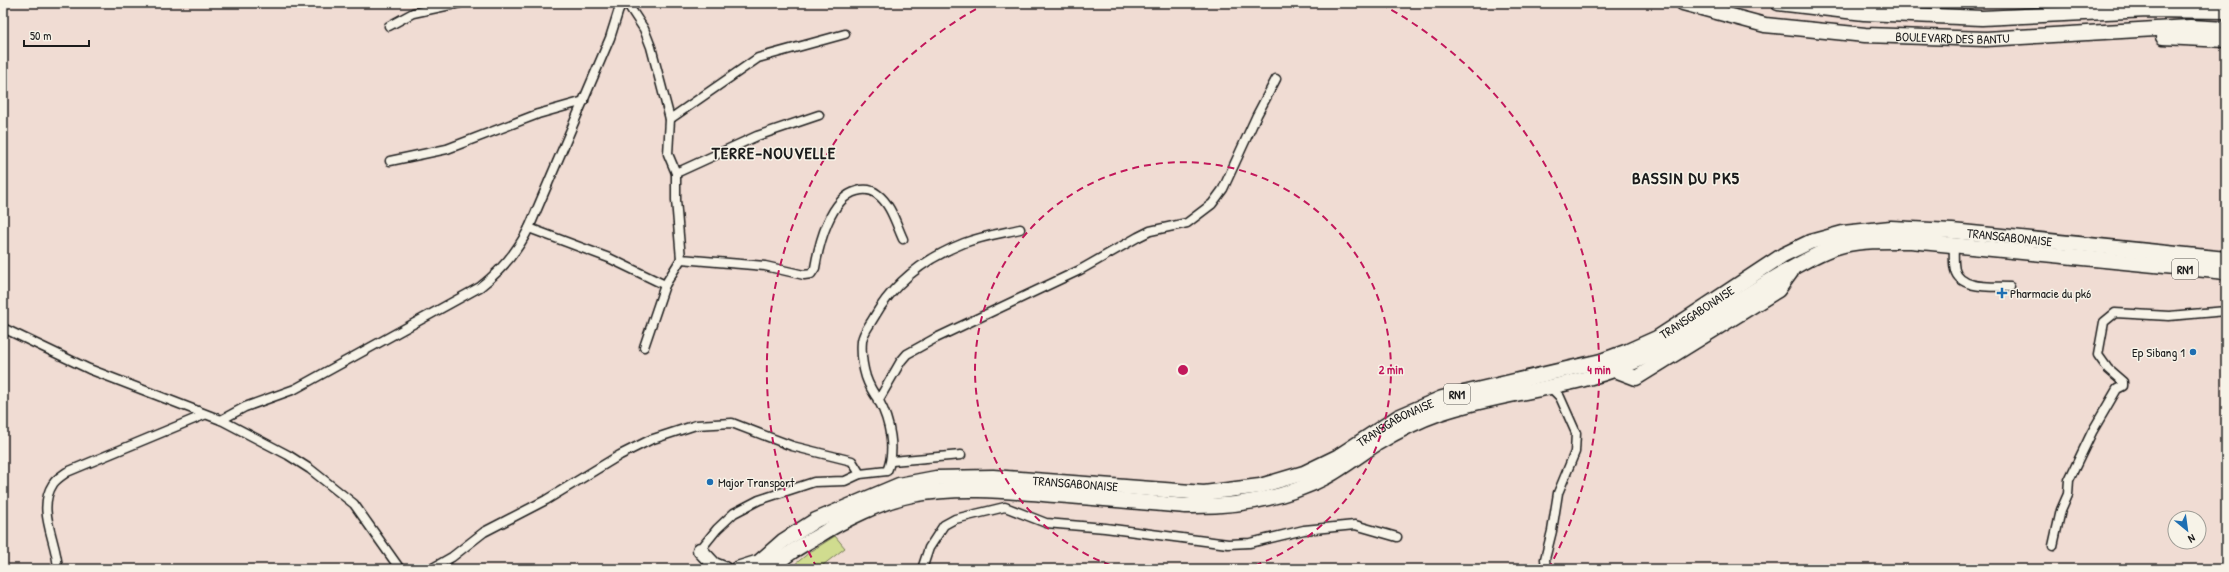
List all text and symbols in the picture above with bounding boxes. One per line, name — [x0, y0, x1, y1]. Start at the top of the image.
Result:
scale bar — [24, 22, 89, 48]
text: 50 m — [30, 27, 51, 44]
street label: BOULEVARD DES BANTU — [1895, 27, 2010, 48]
district label: TERRE-NOUVELLE — [711, 141, 836, 164]
district label: BASSIN DU PK5 — [1632, 166, 1740, 189]
street label: TRANSGABONAISE — [1966, 224, 2053, 250]
road number: RN1 — [2172, 259, 2198, 279]
street label: TRANSGABONAISE — [1656, 281, 1738, 343]
place label: Pharmacie du pk6 — [2010, 284, 2091, 302]
marker: Pharmacie du pk6 — [1997, 288, 2007, 298]
place label: Ep Sibang 1 — [2132, 343, 2185, 361]
marker: Ep Sibang 1 — [2188, 347, 2198, 357]
text: 2 min — [1379, 361, 1404, 378]
text: 4 min — [1587, 361, 1611, 378]
centre of rings — [1176, 363, 1190, 377]
road number: RN1 — [1444, 384, 1470, 404]
street label: TRANSGABONAISE — [1353, 394, 1437, 451]
street label: TRANSGABONAISE — [1032, 471, 1119, 495]
place label: Major Transport — [718, 473, 795, 491]
marker: Major Transport — [705, 477, 715, 487]
north arrow — [2167, 510, 2207, 550]
text: N — [2186, 531, 2198, 546]

